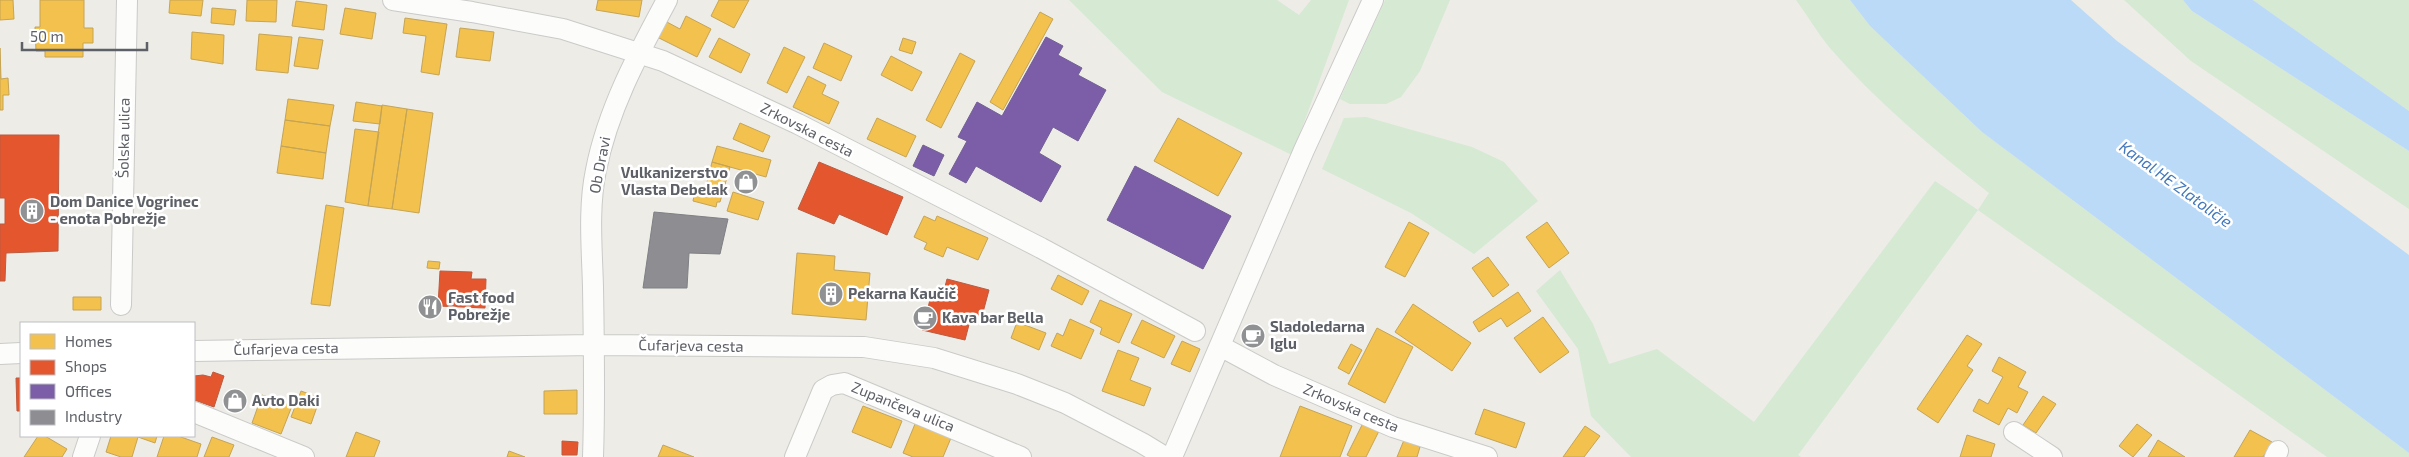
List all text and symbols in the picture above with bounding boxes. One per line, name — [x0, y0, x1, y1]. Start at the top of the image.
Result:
scale bar — [22, 20, 148, 52]
text: 50 m — [30, 27, 64, 45]
street label: Šolska ulica — [113, 98, 133, 178]
street label: Zrkovska cesta — [758, 98, 857, 160]
street label: Ob Dravi — [585, 135, 613, 195]
water label: Kanal HE Zlatoličje — [2116, 136, 2237, 232]
place label: Vulkanizerstvo Vlasta Debelak — [621, 163, 729, 198]
shop icon: Vulkanizerstvo Vlasta Debelak — [733, 169, 759, 195]
place label: Dom Danice Vogrinec - enota Pobrežje — [50, 192, 199, 227]
building icon: Dom Danice Vogrinec - enota Pobrežje — [19, 198, 45, 224]
building icon: Pekarna Kaučič — [818, 281, 844, 307]
place label: Pekarna Kaučič — [848, 284, 957, 302]
place label: Fast food Pobrežje — [448, 288, 514, 323]
restaurant icon: Fast food Pobrežje — [417, 294, 443, 320]
cafe icon: Kava bar Bella — [912, 305, 938, 331]
place label: Kava bar Bella — [942, 308, 1043, 326]
place label: Sladoledarna Iglu — [1270, 317, 1365, 352]
legend — [20, 322, 195, 437]
cafe icon: Sladoledarna Iglu — [1240, 323, 1266, 349]
text: Homes — [65, 332, 112, 350]
street label: Čufarjeva cesta — [638, 335, 744, 356]
street label: Čufarjeva cesta — [233, 338, 339, 359]
text: Shops — [65, 357, 107, 375]
street label: Zupančeva ulica — [849, 377, 958, 435]
street label: Zrkovska cesta — [1301, 379, 1402, 435]
text: Offices — [65, 382, 112, 400]
shop icon: Avto Daki — [222, 388, 248, 414]
place label: Avto Daki — [252, 391, 320, 409]
text: Industry — [65, 407, 122, 425]

